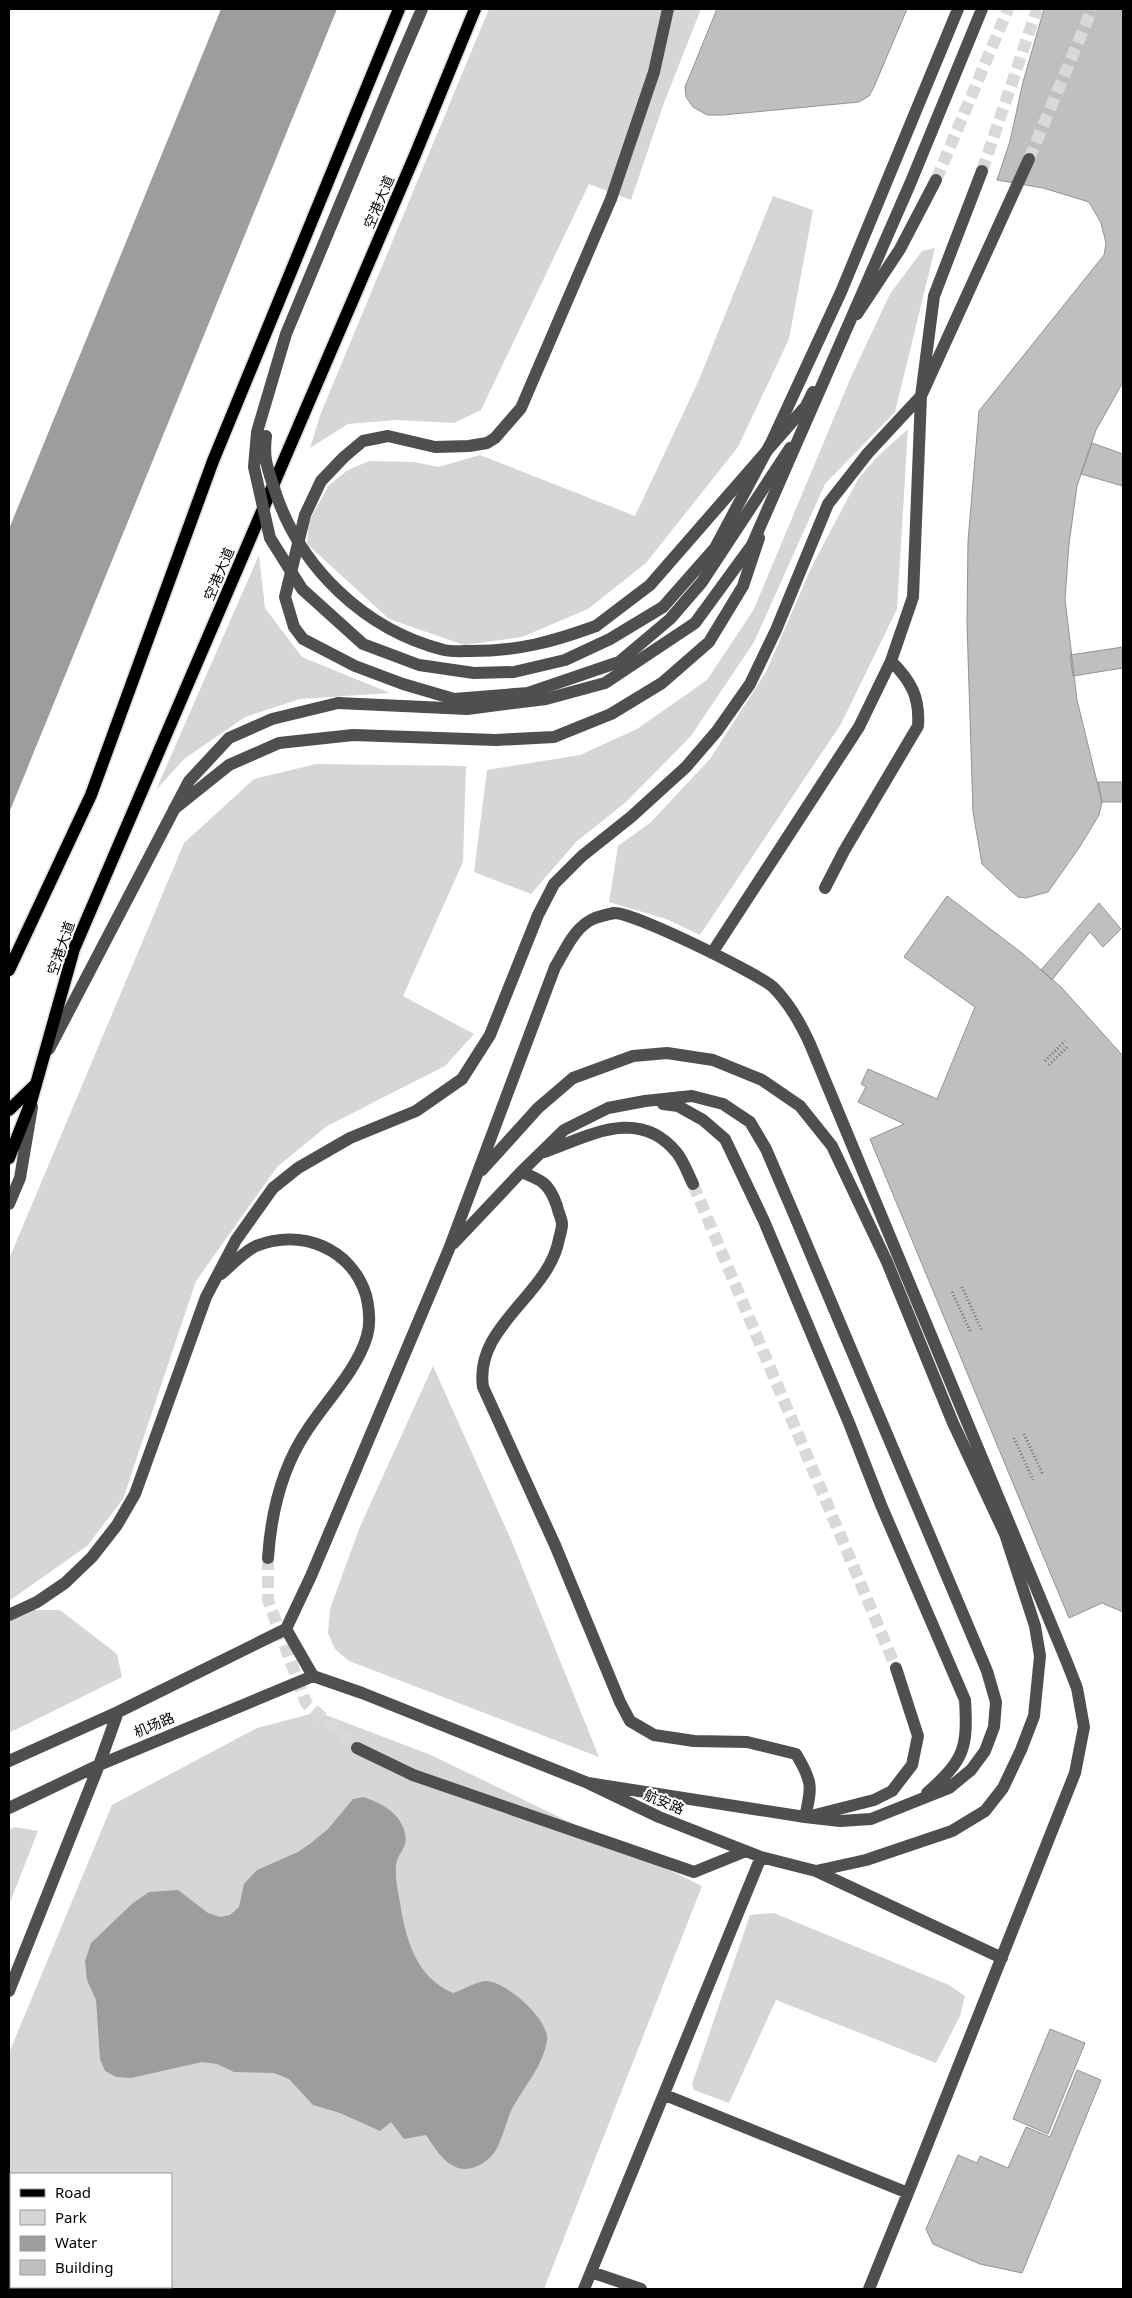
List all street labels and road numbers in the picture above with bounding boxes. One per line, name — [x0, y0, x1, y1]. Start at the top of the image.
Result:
street label: 空港大道 — [359, 172, 398, 231]
street label: 空港大道 — [199, 544, 238, 603]
street label: 空港大道 — [42, 918, 79, 977]
street label: 机场路 — [131, 1708, 177, 1741]
street label: 航安路 — [641, 1785, 687, 1818]

